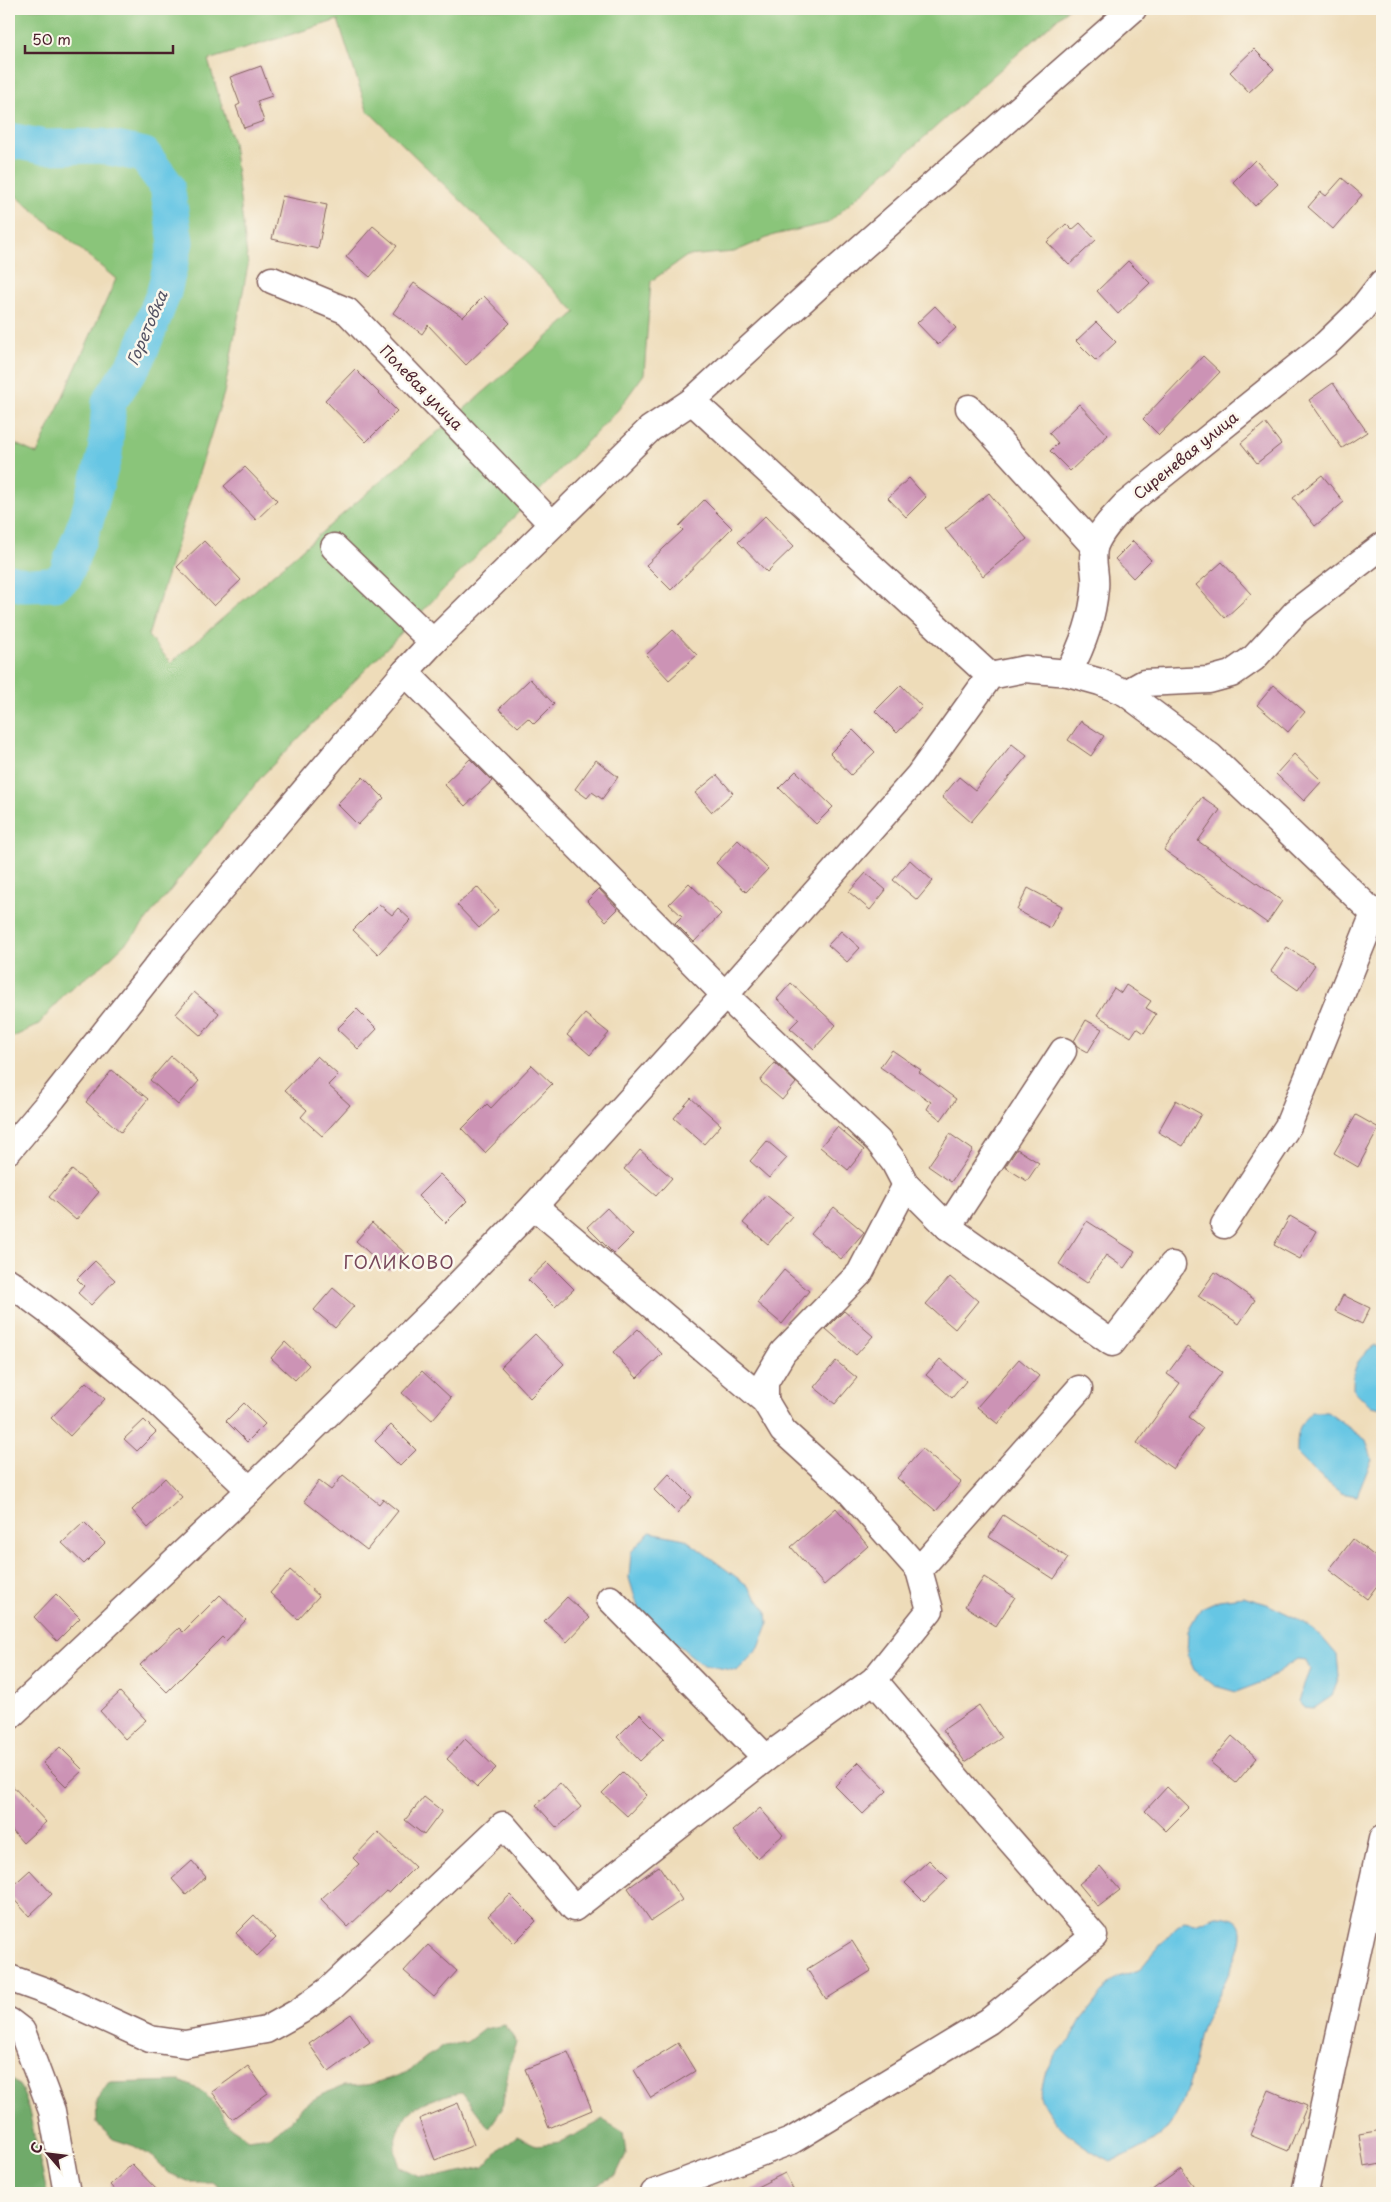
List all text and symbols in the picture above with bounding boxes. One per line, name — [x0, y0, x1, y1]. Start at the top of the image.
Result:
scale bar — [25, 22, 172, 54]
text: 50 m — [32, 27, 71, 50]
water label: Горетовка — [120, 286, 173, 369]
street label: Полевая улица — [375, 339, 469, 435]
street label: Сиреневая улица — [1128, 405, 1243, 504]
district label: ГОЛИКОВО — [343, 1248, 455, 1275]
north arrow — [22, 2130, 72, 2180]
text: С — [24, 2138, 48, 2157]

